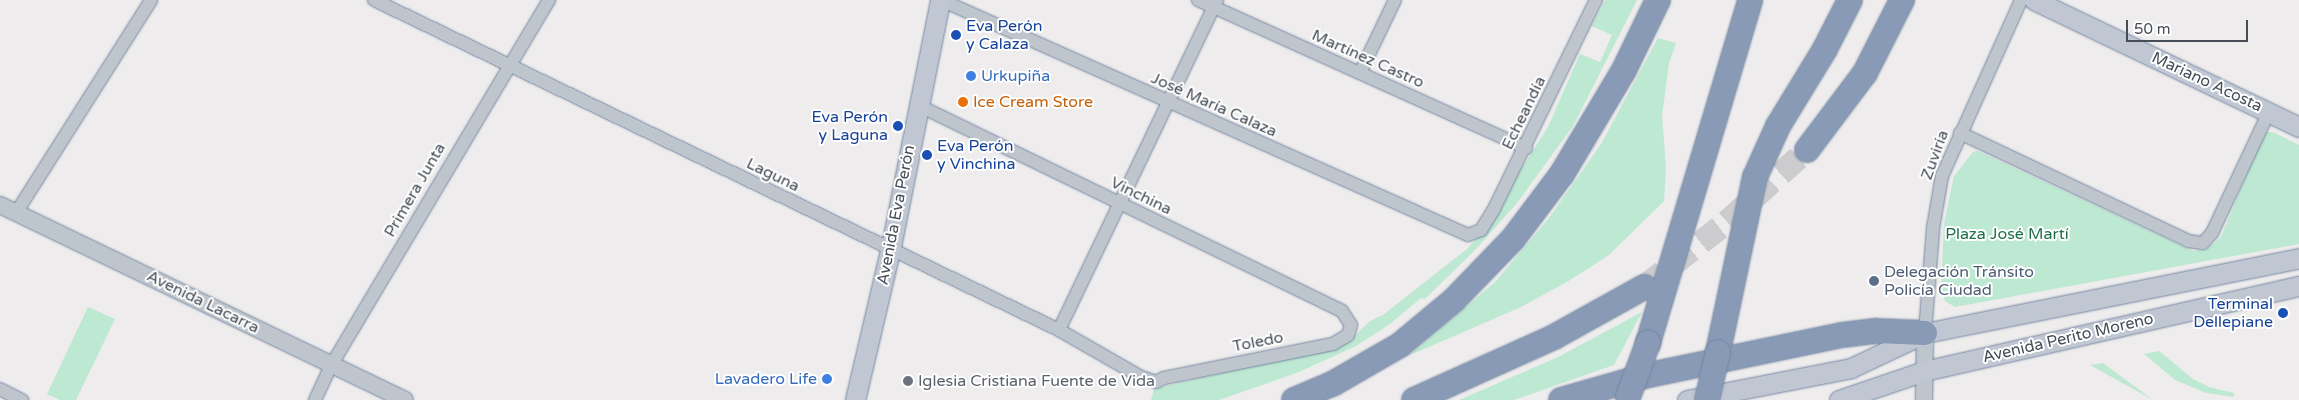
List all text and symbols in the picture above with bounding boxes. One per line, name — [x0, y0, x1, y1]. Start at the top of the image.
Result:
scale bar — [2129, 10, 2252, 42]
place label: Eva Perón y Calaza — [966, 16, 1042, 54]
text: 50 m — [2134, 20, 2171, 38]
street label: Martínez Castro — [1309, 26, 1427, 92]
marker: Eva Perón y Calaza — [950, 29, 962, 41]
street label: Mariano Acosta — [2149, 48, 2265, 116]
place label: Urkupiña — [981, 66, 1050, 86]
street label: José María Calaza — [1148, 69, 1280, 141]
marker: Urkupiña — [965, 70, 977, 82]
street label: Echeandía — [1498, 73, 1550, 153]
place label: Ice Cream Store — [973, 92, 1093, 112]
marker: Ice Cream Store — [957, 96, 969, 108]
place label: Eva Perón y Laguna — [812, 107, 888, 145]
marker: Eva Perón y Laguna — [892, 120, 904, 132]
street label: Zuviría — [1917, 128, 1953, 182]
place label: Eva Perón y Vinchina — [937, 136, 1015, 174]
street label: Primera Junta — [380, 139, 450, 241]
street label: Avenida Eva Perón — [873, 143, 919, 287]
marker: Eva Perón y Vinchina — [921, 149, 933, 161]
street label: Laguna — [743, 154, 803, 196]
street label: Vinchina — [1107, 173, 1175, 219]
park label: Plaza José Martí — [1945, 224, 2069, 244]
place label: Delegación Tránsito Policía Ciudad — [1884, 262, 2034, 300]
street label: Avenida Lacarra — [144, 266, 262, 338]
marker: Delegación Tránsito Policía Ciudad — [1868, 275, 1880, 287]
place label: Terminal Dellepiane — [2193, 294, 2273, 332]
marker: Terminal Dellepiane — [2277, 307, 2289, 319]
street label: Avenida Perito Moreno — [1981, 309, 2155, 367]
street label: Toledo — [1231, 328, 1285, 356]
place label: Lavadero Life — [715, 369, 817, 389]
place label: Iglesia Cristiana Fuente de Vida — [918, 371, 1155, 391]
marker: Lavadero Life — [821, 373, 833, 385]
marker: Iglesia Cristiana Fuente de Vida — [902, 375, 914, 387]

